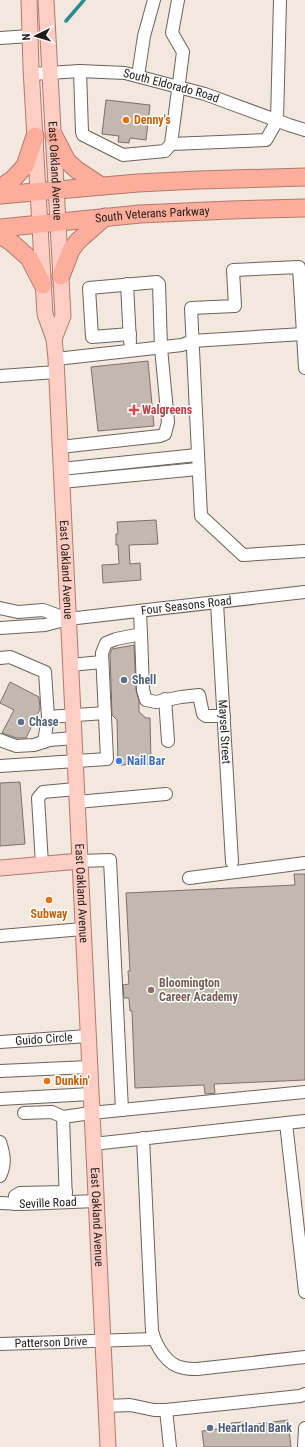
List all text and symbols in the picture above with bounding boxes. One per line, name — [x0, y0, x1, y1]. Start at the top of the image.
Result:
north arrow — [16, 16, 56, 56]
text: N — [20, 33, 33, 41]
street label: South Eldorado Road — [122, 66, 221, 106]
place label: Denny's — [134, 113, 171, 127]
marker: Denny's — [121, 115, 131, 125]
street label: East Oakland Avenue — [46, 121, 65, 221]
street label: South Veterans Parkway — [95, 204, 210, 225]
place label: Walgreens — [142, 403, 193, 417]
marker: Walgreens — [129, 405, 139, 415]
street label: East Oakland Avenue — [57, 520, 75, 620]
street label: Four Seasons Road — [140, 593, 233, 618]
place label: Shell — [132, 673, 156, 687]
marker: Shell — [119, 675, 129, 685]
street label: Maysel Street — [216, 699, 233, 765]
place label: Chase — [29, 715, 59, 729]
marker: Chase — [16, 717, 26, 727]
place label: Nail Bar — [127, 754, 165, 768]
marker: Nail Bar — [114, 756, 124, 766]
street label: East Oakland Avenue — [72, 843, 91, 944]
marker: Subway — [44, 895, 54, 905]
place label: Subway — [31, 907, 68, 921]
place label: Bloomington Career Academy — [159, 976, 239, 1004]
marker: Bloomington Career Academy — [146, 985, 156, 995]
street label: Guido Circle — [15, 1030, 73, 1048]
place label: Dunkin' — [55, 1074, 90, 1088]
marker: Dunkin' — [42, 1076, 52, 1086]
street label: East Oakland Avenue — [88, 1167, 106, 1267]
street label: Seville Road — [19, 1195, 77, 1211]
street label: Patterson Drive — [14, 1334, 88, 1351]
place label: Heartland Bank — [218, 1421, 292, 1435]
marker: Heartland Bank — [205, 1423, 215, 1433]

